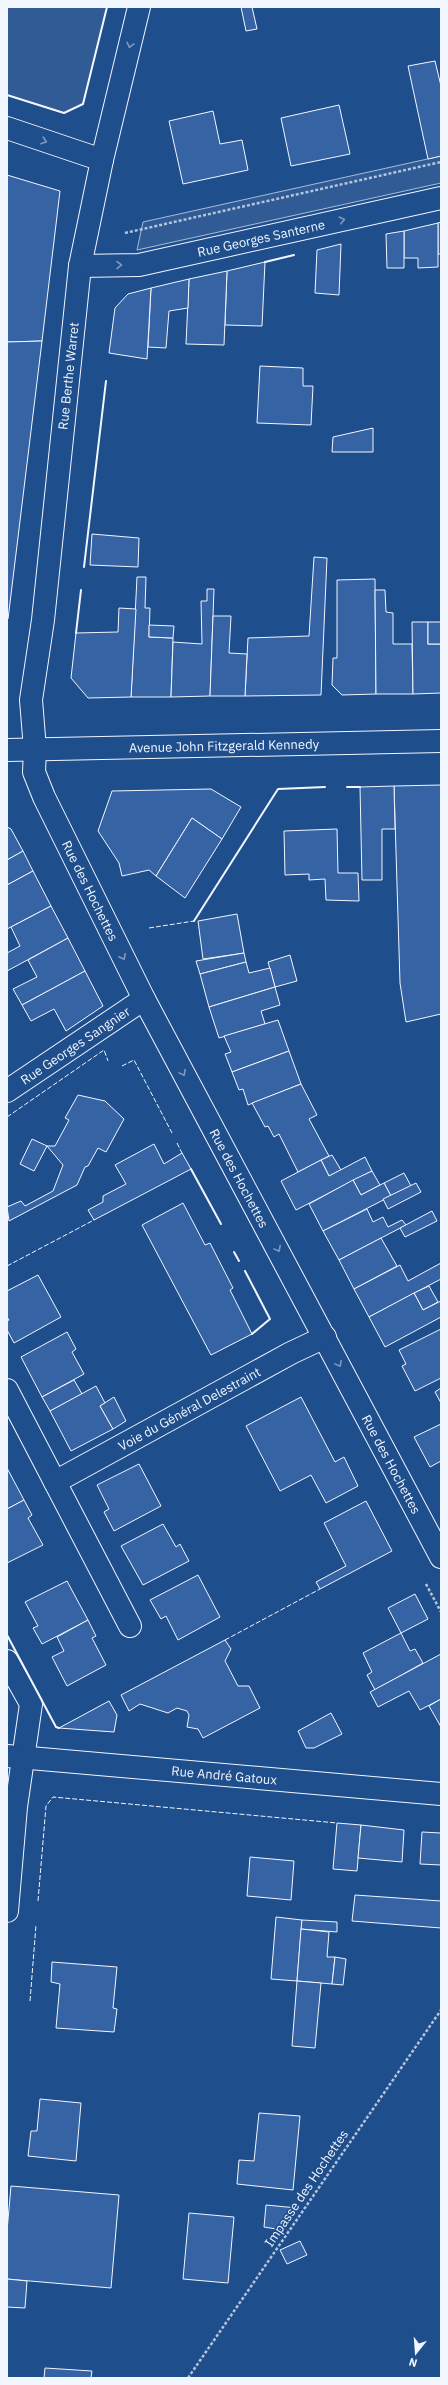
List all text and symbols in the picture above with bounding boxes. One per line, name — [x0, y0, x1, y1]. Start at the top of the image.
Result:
one-way arrow — [126, 41, 135, 48]
one-way arrow — [40, 136, 47, 144]
street label: Rue Georges Santerne — [196, 216, 326, 261]
one-way arrow — [338, 216, 345, 224]
one-way arrow — [116, 261, 122, 269]
street label: Rue Berthe Warret — [54, 321, 83, 431]
street label: Avenue John Fitzgerald Kennedy — [129, 736, 320, 756]
street label: Rue des Hochettes — [58, 838, 122, 944]
one-way arrow — [118, 953, 126, 961]
street label: Rue Georges Sangnier — [17, 1003, 134, 1089]
one-way arrow — [179, 1068, 186, 1076]
street label: Rue des Hochettes — [206, 1126, 272, 1231]
one-way arrow — [273, 1245, 281, 1252]
one-way arrow — [334, 1359, 342, 1367]
street label: Voie du Général Delestraint — [115, 1363, 264, 1455]
street label: Rue des Hochettes — [358, 1412, 425, 1517]
street label: Rue André Gatoux — [171, 1762, 278, 1789]
street label: Impasse des Hochettes — [261, 2126, 352, 2250]
north arrow — [396, 2333, 436, 2373]
text: N — [407, 2355, 419, 2370]

